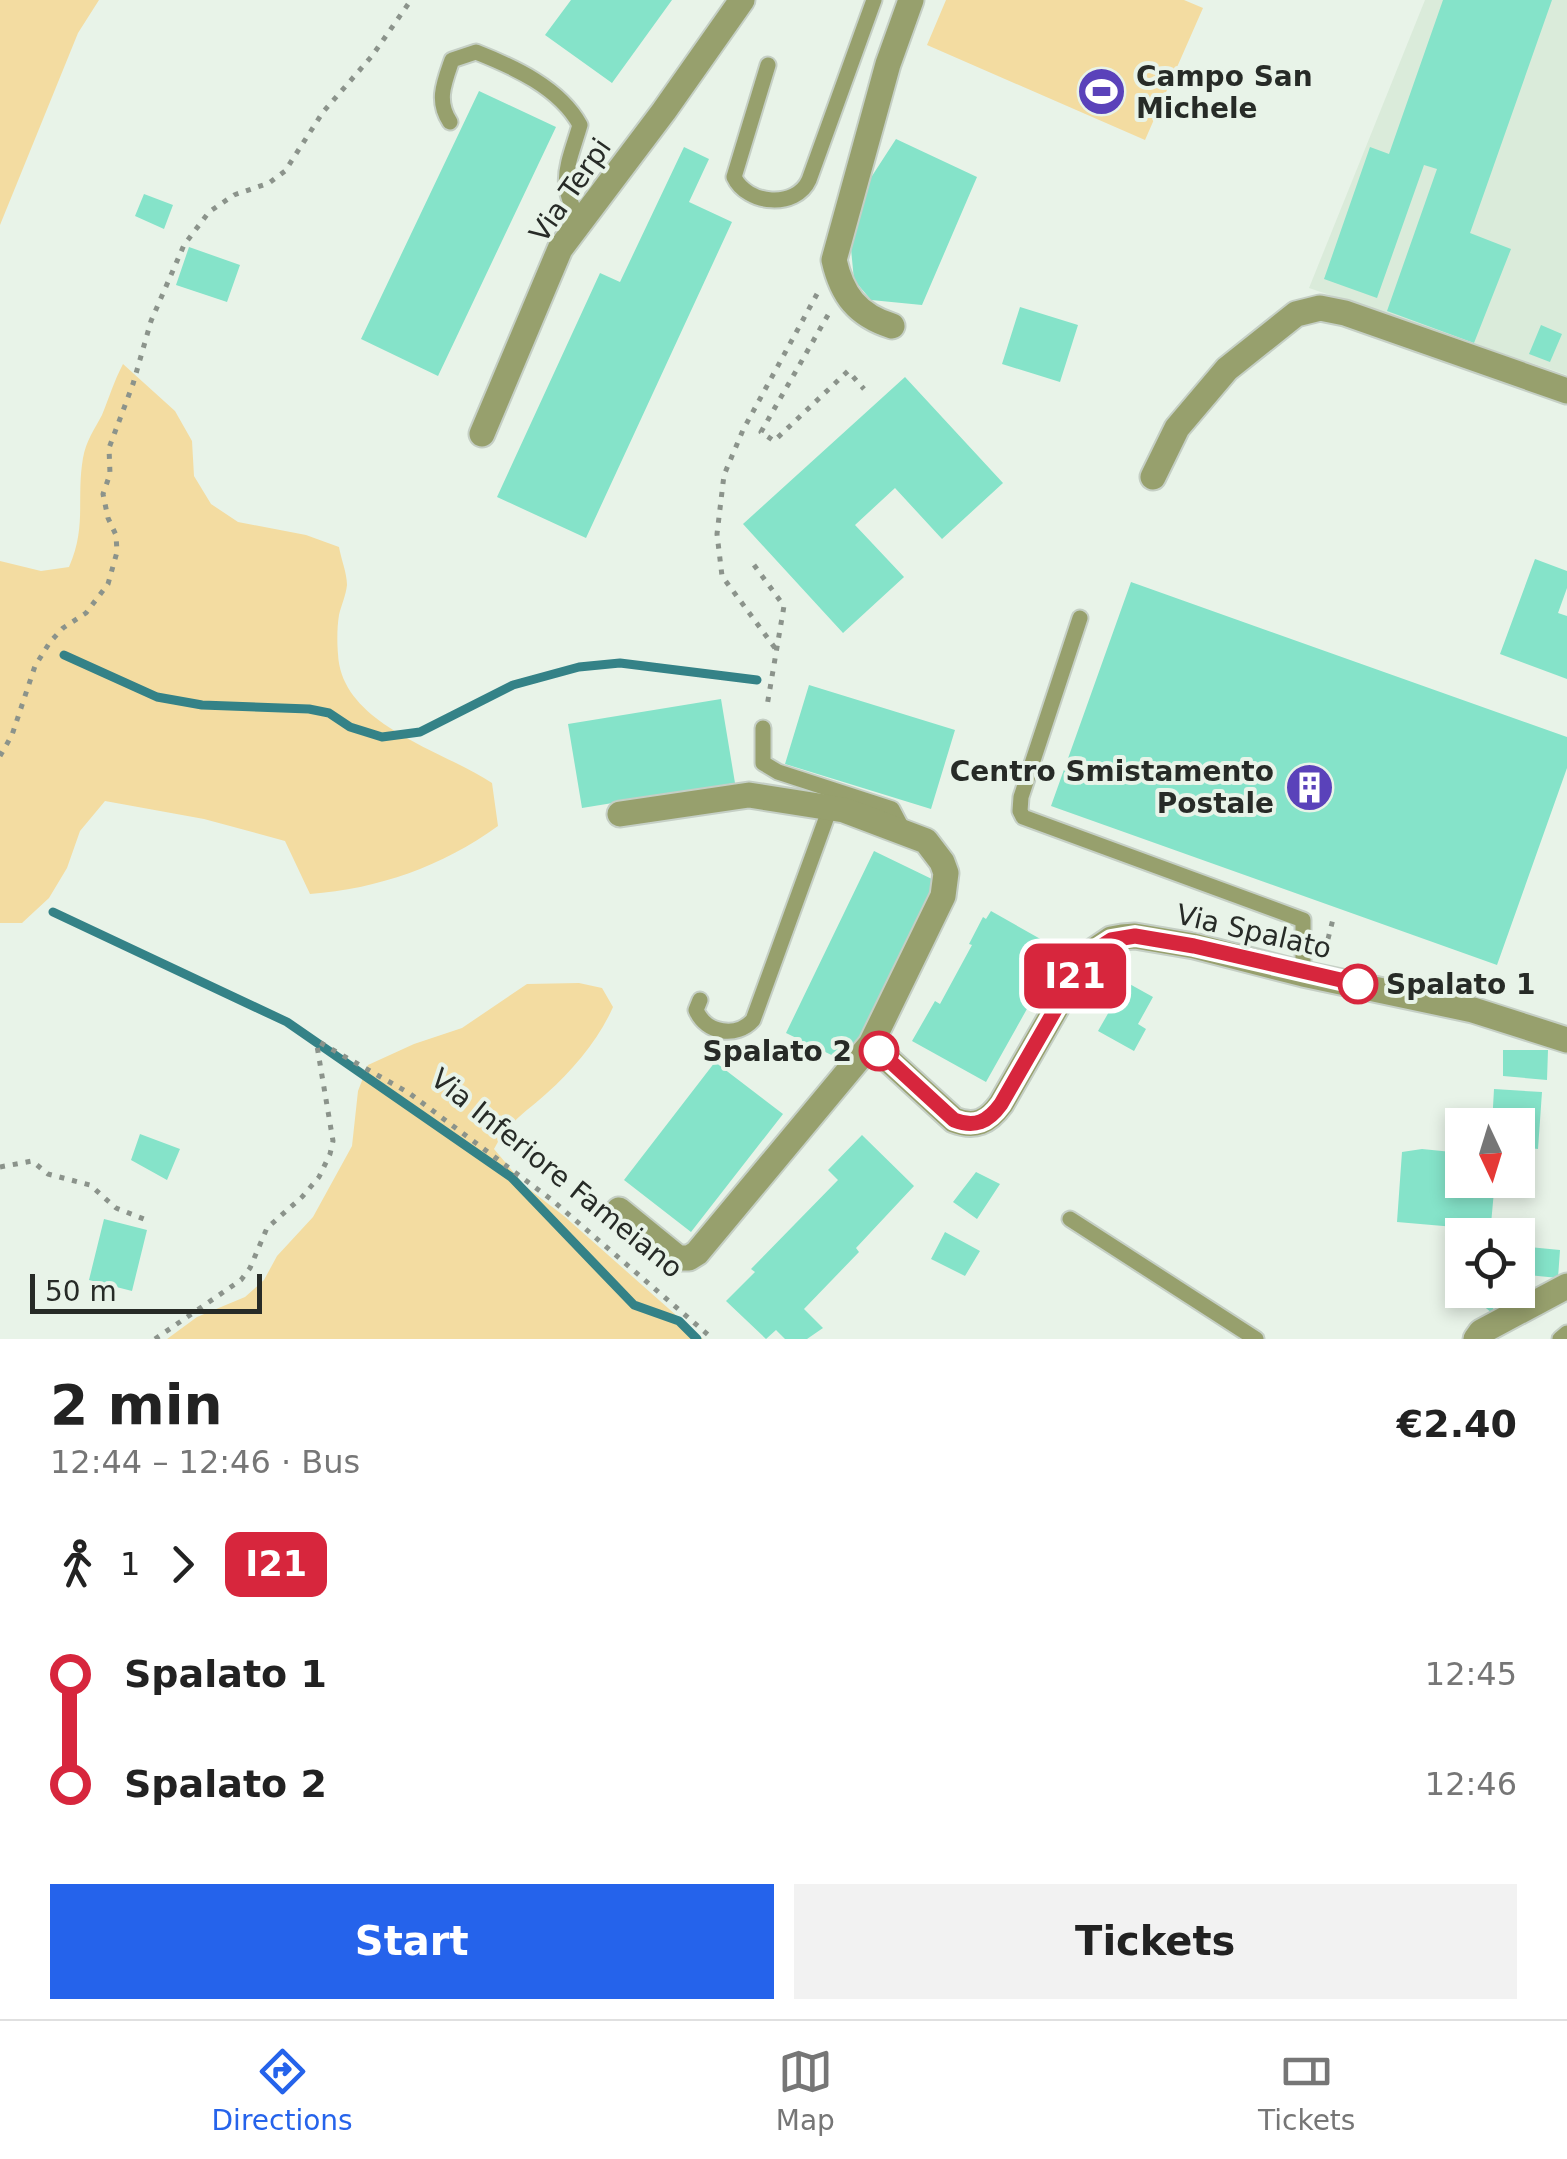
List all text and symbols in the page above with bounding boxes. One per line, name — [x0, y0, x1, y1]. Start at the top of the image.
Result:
place label: Campo San Michele — [1136, 60, 1313, 125]
sports icon: Campo San Michele — [1075, 66, 1127, 118]
street label: Via Terpi — [523, 132, 618, 248]
place label: Centro Smistamento Postale — [950, 755, 1274, 820]
building icon: Centro Smistamento Postale — [1283, 761, 1335, 813]
street label: Via Spalato — [1173, 898, 1335, 965]
line badge: I21 — [1018, 944, 1132, 1008]
text: I21 — [1044, 956, 1106, 996]
marker: Spalato 1 — [1339, 965, 1377, 1003]
place label: Spalato 1 — [1386, 968, 1535, 1001]
marker: Spalato 2 — [860, 1032, 898, 1070]
place label: Spalato 2 — [703, 1035, 852, 1068]
street label: Via Inferiore Fameiano — [424, 1062, 689, 1285]
north arrow — [1445, 1108, 1535, 1198]
map controls — [1445, 1108, 1535, 1308]
button: locate — [1445, 1218, 1535, 1308]
scale bar — [30, 1269, 262, 1314]
text: 50 m — [45, 1275, 117, 1308]
text: 2 min — [50, 1373, 223, 1437]
text: €2.40 — [1397, 1402, 1517, 1446]
text: 12:44 – 12:46 · Bus — [50, 1443, 360, 1481]
icon: walk — [50, 1537, 105, 1592]
icon: forward — [155, 1537, 210, 1592]
text: I21 — [245, 1544, 307, 1584]
text: 1 — [120, 1545, 140, 1583]
text: Spalato 1 — [124, 1652, 327, 1696]
text: 12:45 — [1425, 1655, 1517, 1693]
text: Spalato 2 — [124, 1762, 327, 1806]
text: 12:46 — [1425, 1765, 1517, 1803]
button: Start — [50, 1884, 774, 1999]
button: Tickets — [794, 1884, 1517, 1999]
tab: Directions — [212, 2044, 353, 2137]
tab: Map — [776, 2044, 835, 2137]
tab: Tickets — [1258, 2044, 1355, 2137]

